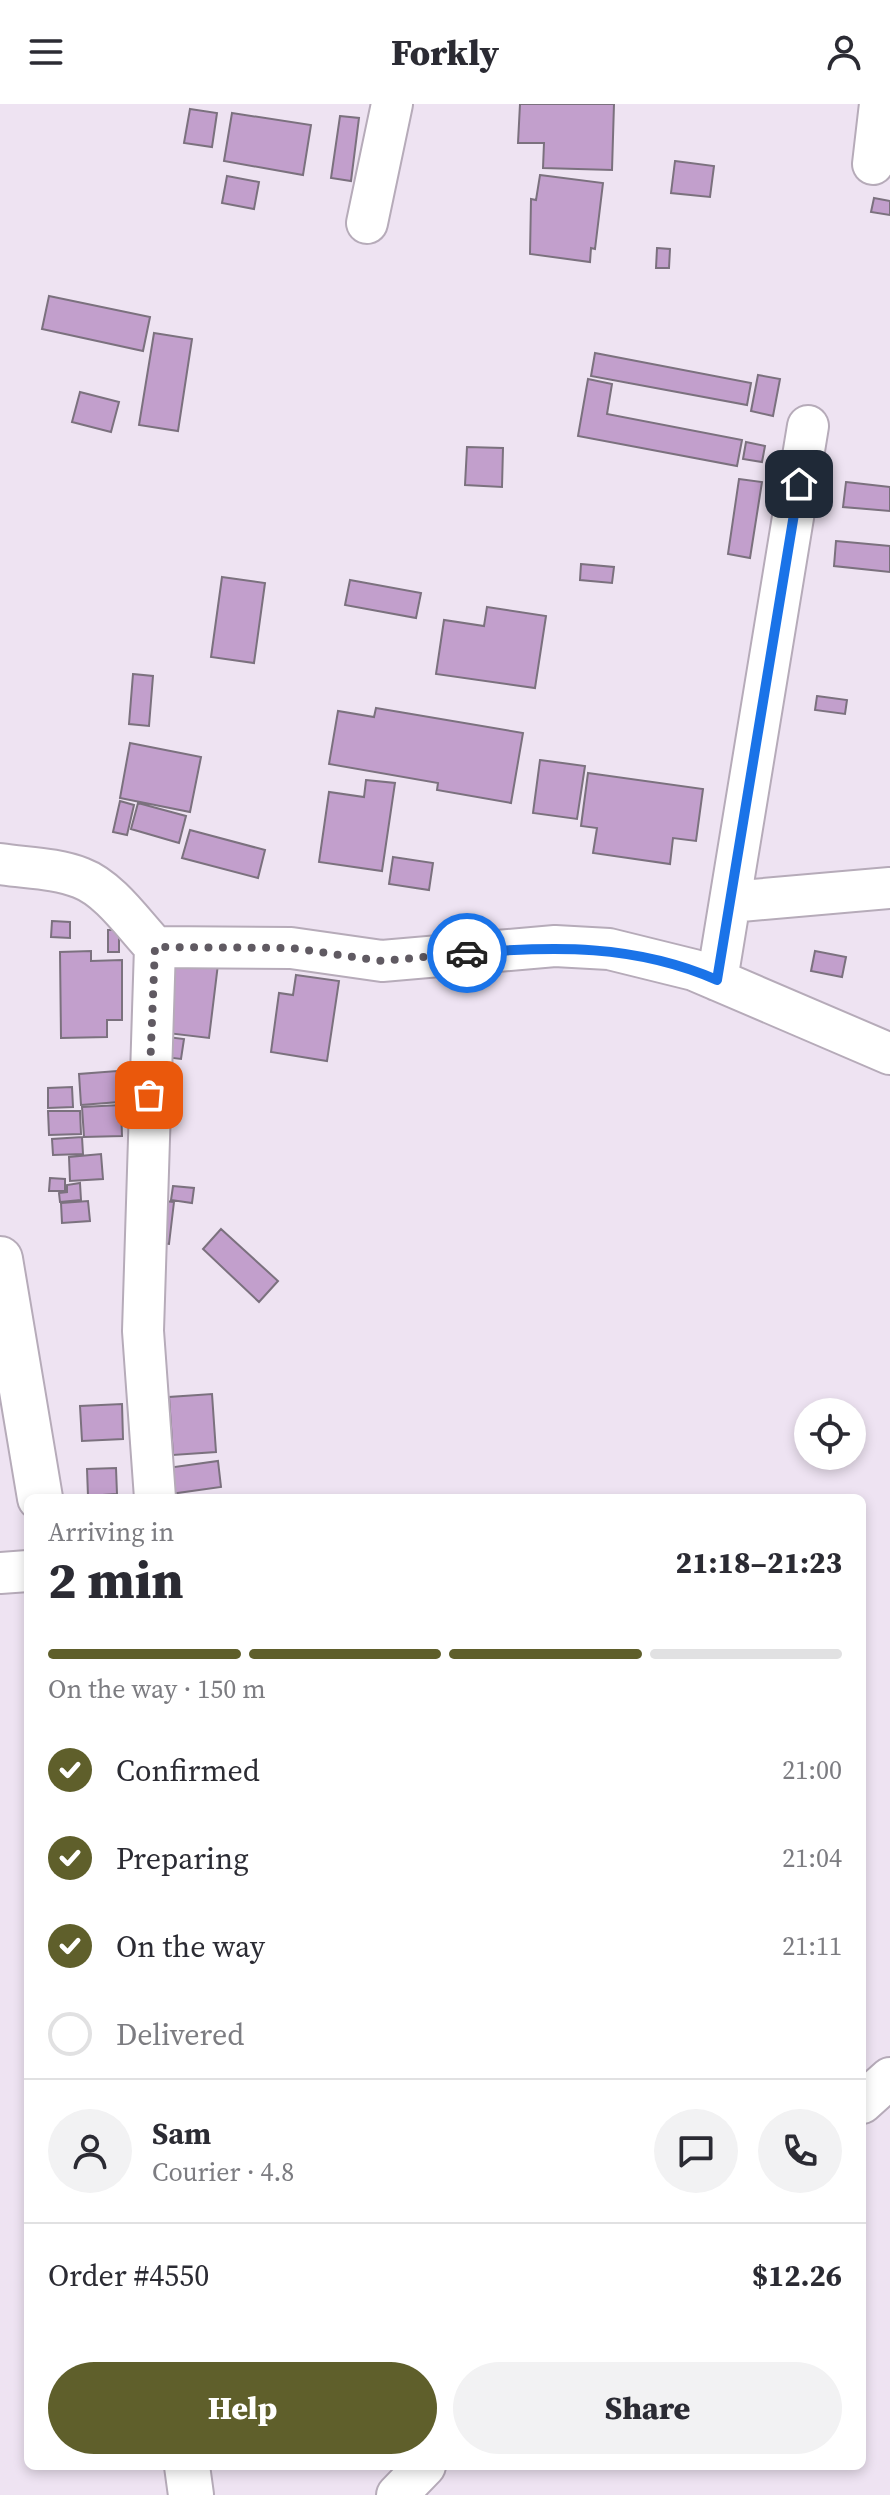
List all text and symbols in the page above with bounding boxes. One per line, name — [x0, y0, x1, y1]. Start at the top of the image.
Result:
text: Forkly — [391, 28, 499, 77]
icon: menu — [24, 30, 68, 74]
icon: person — [822, 30, 866, 74]
pin — [765, 450, 833, 518]
icon: home — [777, 462, 821, 506]
courier — [427, 913, 507, 993]
icon: car — [445, 931, 489, 975]
pin — [115, 1061, 183, 1129]
icon: bag — [127, 1073, 171, 1117]
map controls — [794, 1398, 866, 1470]
button: locate — [794, 1398, 866, 1470]
text: Arriving in — [48, 1514, 174, 1550]
text: 21:18–21:23 — [675, 1542, 842, 1583]
text: 2 min — [48, 1544, 184, 1615]
text: On the way · 150 m — [48, 1671, 266, 1707]
icon: check — [48, 1748, 92, 1792]
text: Confirmed — [116, 1750, 260, 1791]
text: 21:00 — [782, 1752, 842, 1788]
icon: check — [48, 1836, 92, 1880]
text: Preparing — [116, 1838, 249, 1879]
text: 21:04 — [782, 1840, 842, 1876]
icon: check — [48, 1924, 92, 1968]
text: On the way — [116, 1926, 265, 1967]
text: 21:11 — [782, 1928, 842, 1964]
text: Delivered — [116, 2014, 244, 2055]
button: person — [48, 2109, 132, 2193]
button: chat — [654, 2109, 738, 2193]
button: phone — [758, 2109, 842, 2193]
text: Sam — [152, 2113, 211, 2154]
text: Courier · 4.8 — [152, 2154, 294, 2190]
text: Order #4550 — [48, 2255, 209, 2296]
text: $12.26 — [752, 2255, 842, 2296]
button: Help — [48, 2362, 437, 2454]
button: Share — [453, 2362, 842, 2454]

